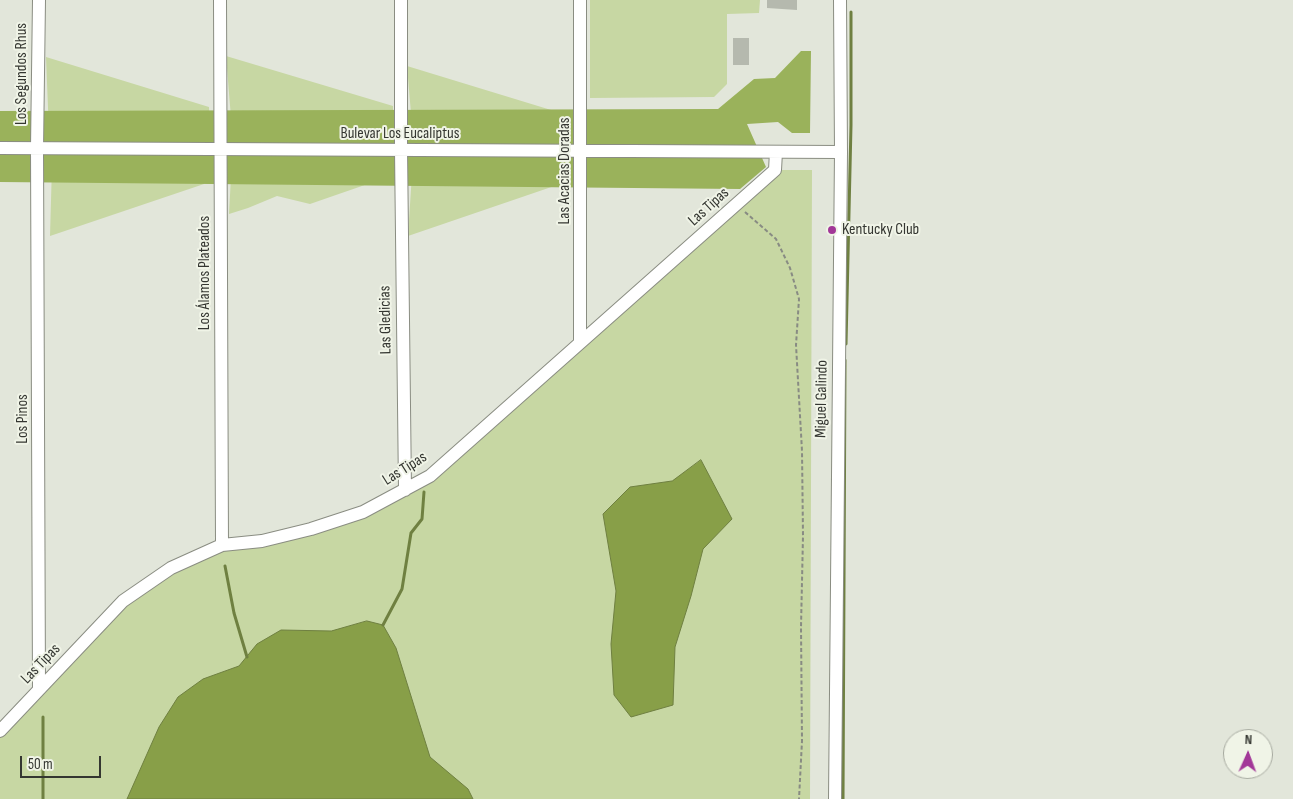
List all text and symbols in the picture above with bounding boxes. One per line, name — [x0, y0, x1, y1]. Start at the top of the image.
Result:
street label: Los Segundos Rhus — [12, 23, 32, 125]
street label: Las Acacias Doradas — [555, 117, 575, 225]
street label: Bulevar Los Eucaliptus — [341, 124, 459, 144]
street label: Las Tipas — [685, 184, 733, 230]
street label: Los Álamos Plateados — [195, 216, 215, 330]
place label: Kentucky Club — [842, 220, 919, 240]
marker: Kentucky Club — [826, 224, 838, 236]
street label: Las Gledicias — [376, 285, 396, 355]
street label: Miguel Galindo — [812, 360, 832, 438]
street label: Los Pinos — [13, 394, 33, 444]
street label: Las Tipas — [379, 448, 431, 490]
street label: Las Tipas — [17, 640, 65, 688]
north arrow — [1223, 729, 1273, 779]
text: N — [1244, 731, 1253, 748]
scale bar — [22, 746, 104, 778]
text: 50 m — [28, 755, 53, 774]

